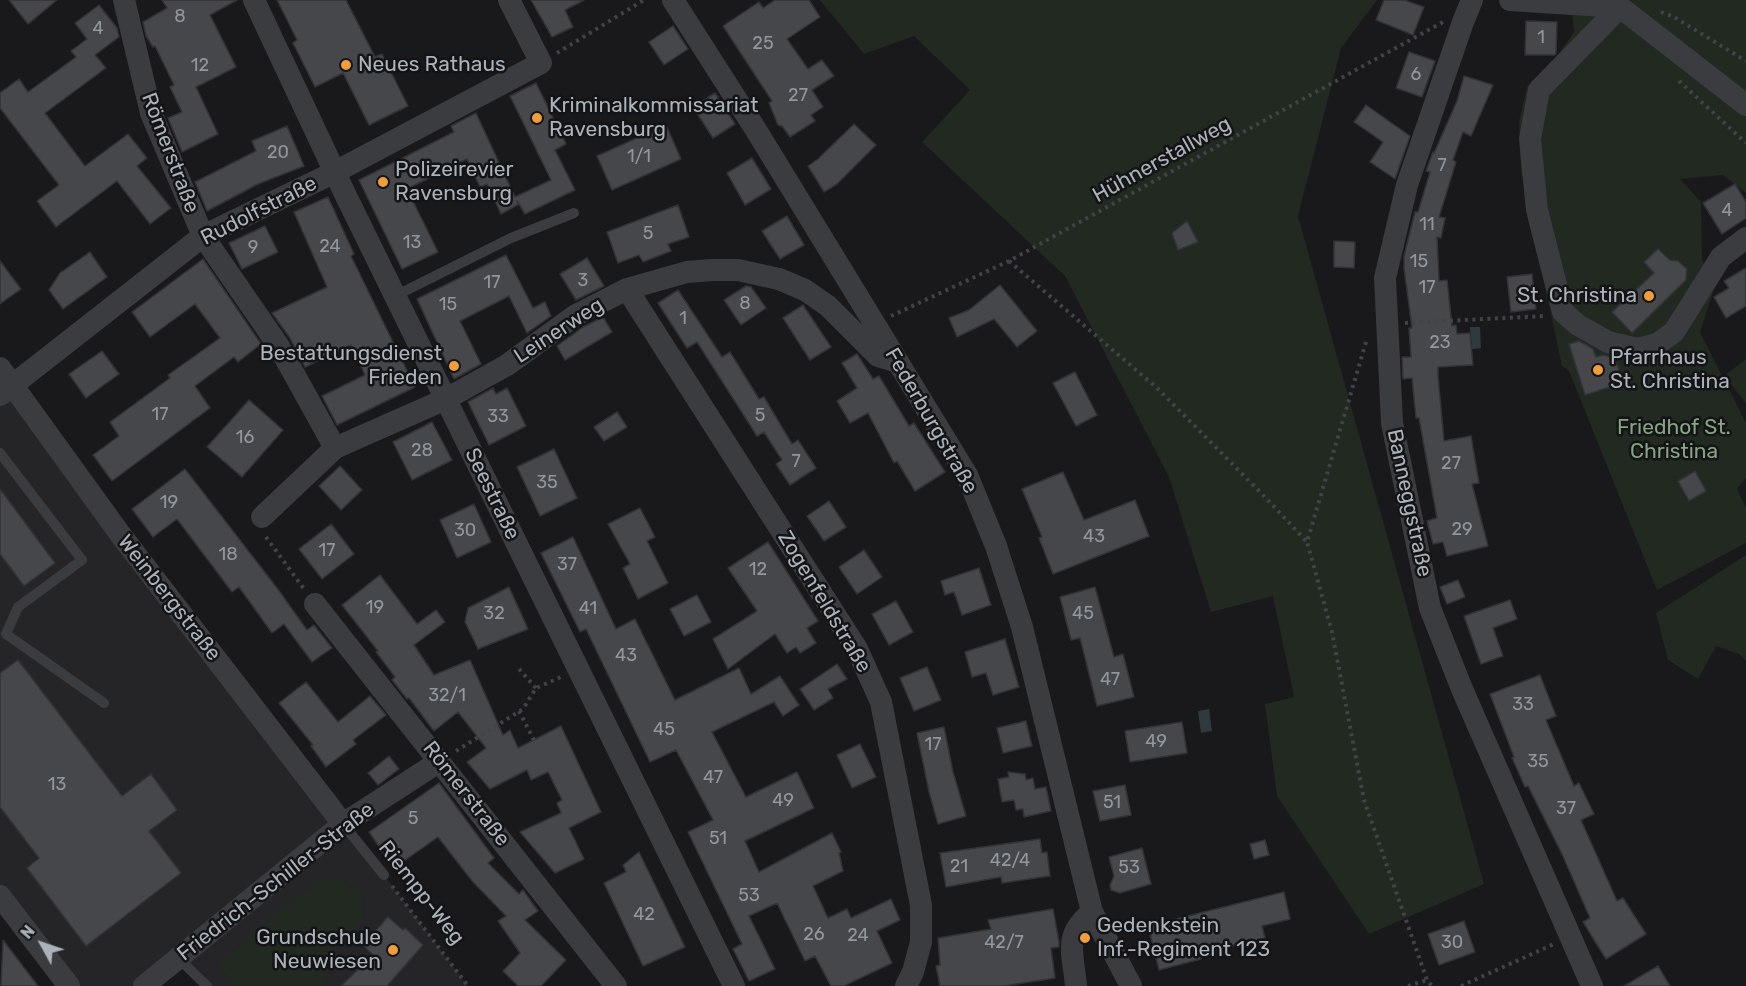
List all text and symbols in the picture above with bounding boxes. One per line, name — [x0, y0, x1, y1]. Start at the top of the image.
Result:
house number: 8 — [174, 6, 186, 28]
house number: 4 — [92, 18, 104, 40]
house number: 1 — [1537, 27, 1545, 49]
house number: 25 — [752, 33, 774, 55]
place label: Neues Rathaus — [358, 52, 506, 78]
house number: 12 — [191, 55, 209, 77]
marker: Neues Rathaus — [339, 58, 353, 72]
house number: 6 — [1411, 64, 1421, 86]
house number: 27 — [788, 85, 808, 107]
street label: Römerstraße — [136, 89, 204, 217]
place label: Kriminalkommissariat Ravensburg — [549, 93, 758, 143]
marker: Kriminalkommissariat Ravensburg — [530, 111, 544, 125]
street label: Hühnerstallweg — [1088, 112, 1236, 208]
house number: 20 — [267, 142, 289, 164]
house number: 1/1 — [627, 146, 651, 168]
house number: 7 — [1437, 155, 1447, 177]
place label: Polizeirevier Ravensburg — [395, 157, 514, 207]
street label: Rudolfstraße — [197, 171, 321, 251]
marker: Polizeirevier Ravensburg — [376, 175, 390, 189]
house number: 4 — [1721, 200, 1733, 222]
house number: 11 — [1419, 214, 1435, 236]
house number: 5 — [643, 223, 653, 245]
house number: 13 — [403, 232, 421, 254]
house number: 24 — [319, 236, 341, 258]
house number: 9 — [248, 237, 258, 259]
house number: 15 — [1410, 251, 1428, 273]
house number: 3 — [578, 270, 588, 292]
house number: 17 — [484, 272, 500, 294]
house number: 17 — [1419, 277, 1435, 299]
place label: St. Christina — [1517, 283, 1637, 309]
marker: St. Christina — [1642, 289, 1656, 303]
street label: Leinerweg — [509, 293, 609, 369]
house number: 8 — [739, 293, 751, 315]
house number: 15 — [439, 294, 457, 316]
house number: 1 — [679, 308, 687, 330]
house number: 23 — [1429, 332, 1451, 354]
place label: Bestattungsdienst Frieden — [260, 341, 442, 391]
street label: Federburgstraße — [879, 344, 983, 498]
place label: Pfarrhaus St. Christina — [1610, 345, 1730, 395]
marker: Bestattungsdienst Frieden — [447, 359, 461, 373]
marker: Pfarrhaus St. Christina — [1591, 363, 1605, 377]
house number: 17 — [152, 404, 168, 426]
house number: 5 — [755, 405, 765, 427]
house number: 33 — [487, 406, 509, 428]
park label: Friedhof St. Christina — [1617, 415, 1731, 465]
house number: 16 — [236, 427, 254, 449]
street label: Banneggstraße — [1381, 427, 1437, 579]
house number: 28 — [411, 440, 433, 462]
street label: Seestraße — [459, 444, 525, 544]
house number: 7 — [791, 451, 801, 473]
house number: 27 — [1441, 453, 1461, 475]
house number: 35 — [536, 472, 558, 494]
house number: 19 — [160, 492, 178, 514]
house number: 29 — [1451, 519, 1473, 541]
house number: 30 — [454, 520, 476, 542]
house number: 43 — [1083, 526, 1105, 548]
street label: Zogenfeldstraße — [772, 527, 876, 677]
street label: Weinbergstraße — [112, 530, 226, 666]
house number: 17 — [319, 540, 335, 562]
house number: 18 — [218, 544, 238, 566]
house number: 37 — [557, 554, 577, 576]
house number: 12 — [749, 559, 767, 581]
house number: 19 — [366, 597, 384, 619]
house number: 41 — [579, 598, 597, 620]
house number: 32 — [483, 603, 505, 625]
house number: 45 — [1072, 603, 1094, 625]
house number: 43 — [615, 645, 637, 667]
house number: 47 — [1100, 669, 1120, 691]
house number: 32/1 — [428, 685, 466, 707]
house number: 33 — [1512, 694, 1534, 716]
house number: 45 — [653, 719, 675, 741]
house number: 49 — [1145, 731, 1167, 753]
house number: 17 — [925, 734, 941, 756]
street label: Römerstraße — [417, 736, 515, 852]
house number: 35 — [1527, 751, 1549, 773]
house number: 47 — [703, 767, 723, 789]
house number: 13 — [48, 774, 66, 796]
house number: 49 — [772, 790, 794, 812]
house number: 51 — [1103, 792, 1121, 814]
street label: Friedrich-Schiller-Straße — [173, 797, 379, 967]
house number: 37 — [1556, 798, 1576, 820]
house number: 5 — [408, 808, 418, 830]
house number: 51 — [709, 828, 727, 850]
street label: Riempp-Weg — [373, 836, 469, 950]
house number: 42/4 — [990, 850, 1030, 872]
house number: 21 — [950, 856, 968, 878]
house number: 53 — [1118, 857, 1140, 879]
house number: 53 — [738, 885, 760, 907]
house number: 42 — [633, 904, 655, 926]
place label: Gedenkstein Inf.-Regiment 123 — [1097, 913, 1270, 963]
north arrow — [12, 914, 72, 974]
text: N — [17, 922, 39, 943]
house number: 26 — [803, 924, 825, 946]
place label: Grundschule Neuwiesen — [256, 925, 381, 975]
house number: 24 — [847, 925, 869, 947]
marker: Gedenkstein Inf.-Regiment 123 — [1078, 931, 1092, 945]
house number: 42/7 — [984, 932, 1024, 954]
house number: 30 — [1441, 932, 1463, 954]
marker: Grundschule Neuwiesen — [386, 943, 400, 957]

